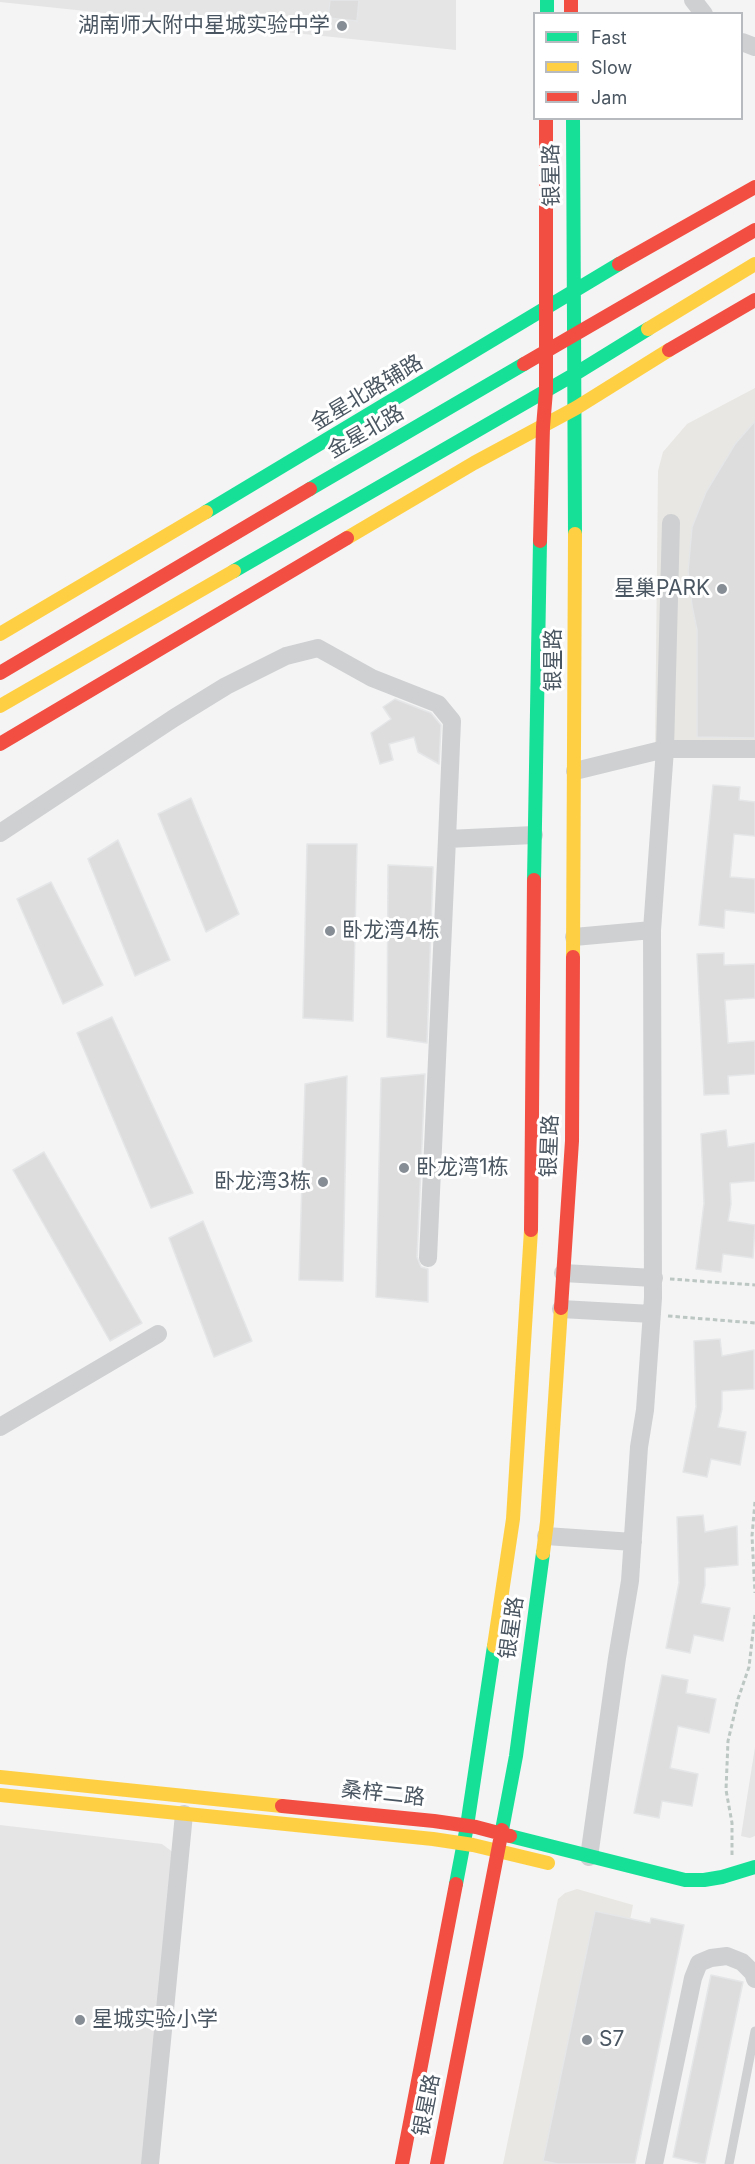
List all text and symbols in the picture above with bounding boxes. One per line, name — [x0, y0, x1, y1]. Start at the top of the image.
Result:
legend — [533, 12, 743, 120]
place label: 湖南师大附中星城实验中学 — [78, 13, 330, 39]
marker: 湖南师大附中星城实验中学 — [335, 19, 349, 33]
text: Fast — [591, 27, 627, 48]
text: Slow — [591, 57, 632, 78]
text: Jam — [591, 87, 627, 108]
street label: 银星路 — [539, 143, 565, 207]
street label: 金星北路辅路 — [307, 350, 427, 436]
street label: 金星北路 — [323, 400, 409, 464]
place label: 星巢PARK — [614, 576, 710, 602]
marker: 星巢PARK — [715, 582, 729, 596]
street label: 银星路 — [541, 629, 567, 691]
place label: 卧龙湾4栋 — [342, 918, 440, 944]
marker: 卧龙湾4栋 — [323, 924, 337, 938]
street label: 银星路 — [536, 1114, 564, 1178]
place label: 卧龙湾1栋 — [416, 1155, 509, 1181]
marker: 卧龙湾1栋 — [397, 1161, 411, 1175]
place label: 卧龙湾3栋 — [214, 1169, 311, 1195]
marker: 卧龙湾3栋 — [316, 1175, 330, 1189]
street label: 银星路 — [495, 1595, 529, 1661]
street label: 桑梓二路 — [340, 1777, 426, 1811]
place label: 星城实验小学 — [92, 2007, 218, 2033]
marker: 星城实验小学 — [73, 2013, 87, 2027]
place label: S7 — [599, 2027, 624, 2053]
marker: S7 — [580, 2033, 594, 2047]
street label: 银星路 — [409, 2072, 445, 2138]

